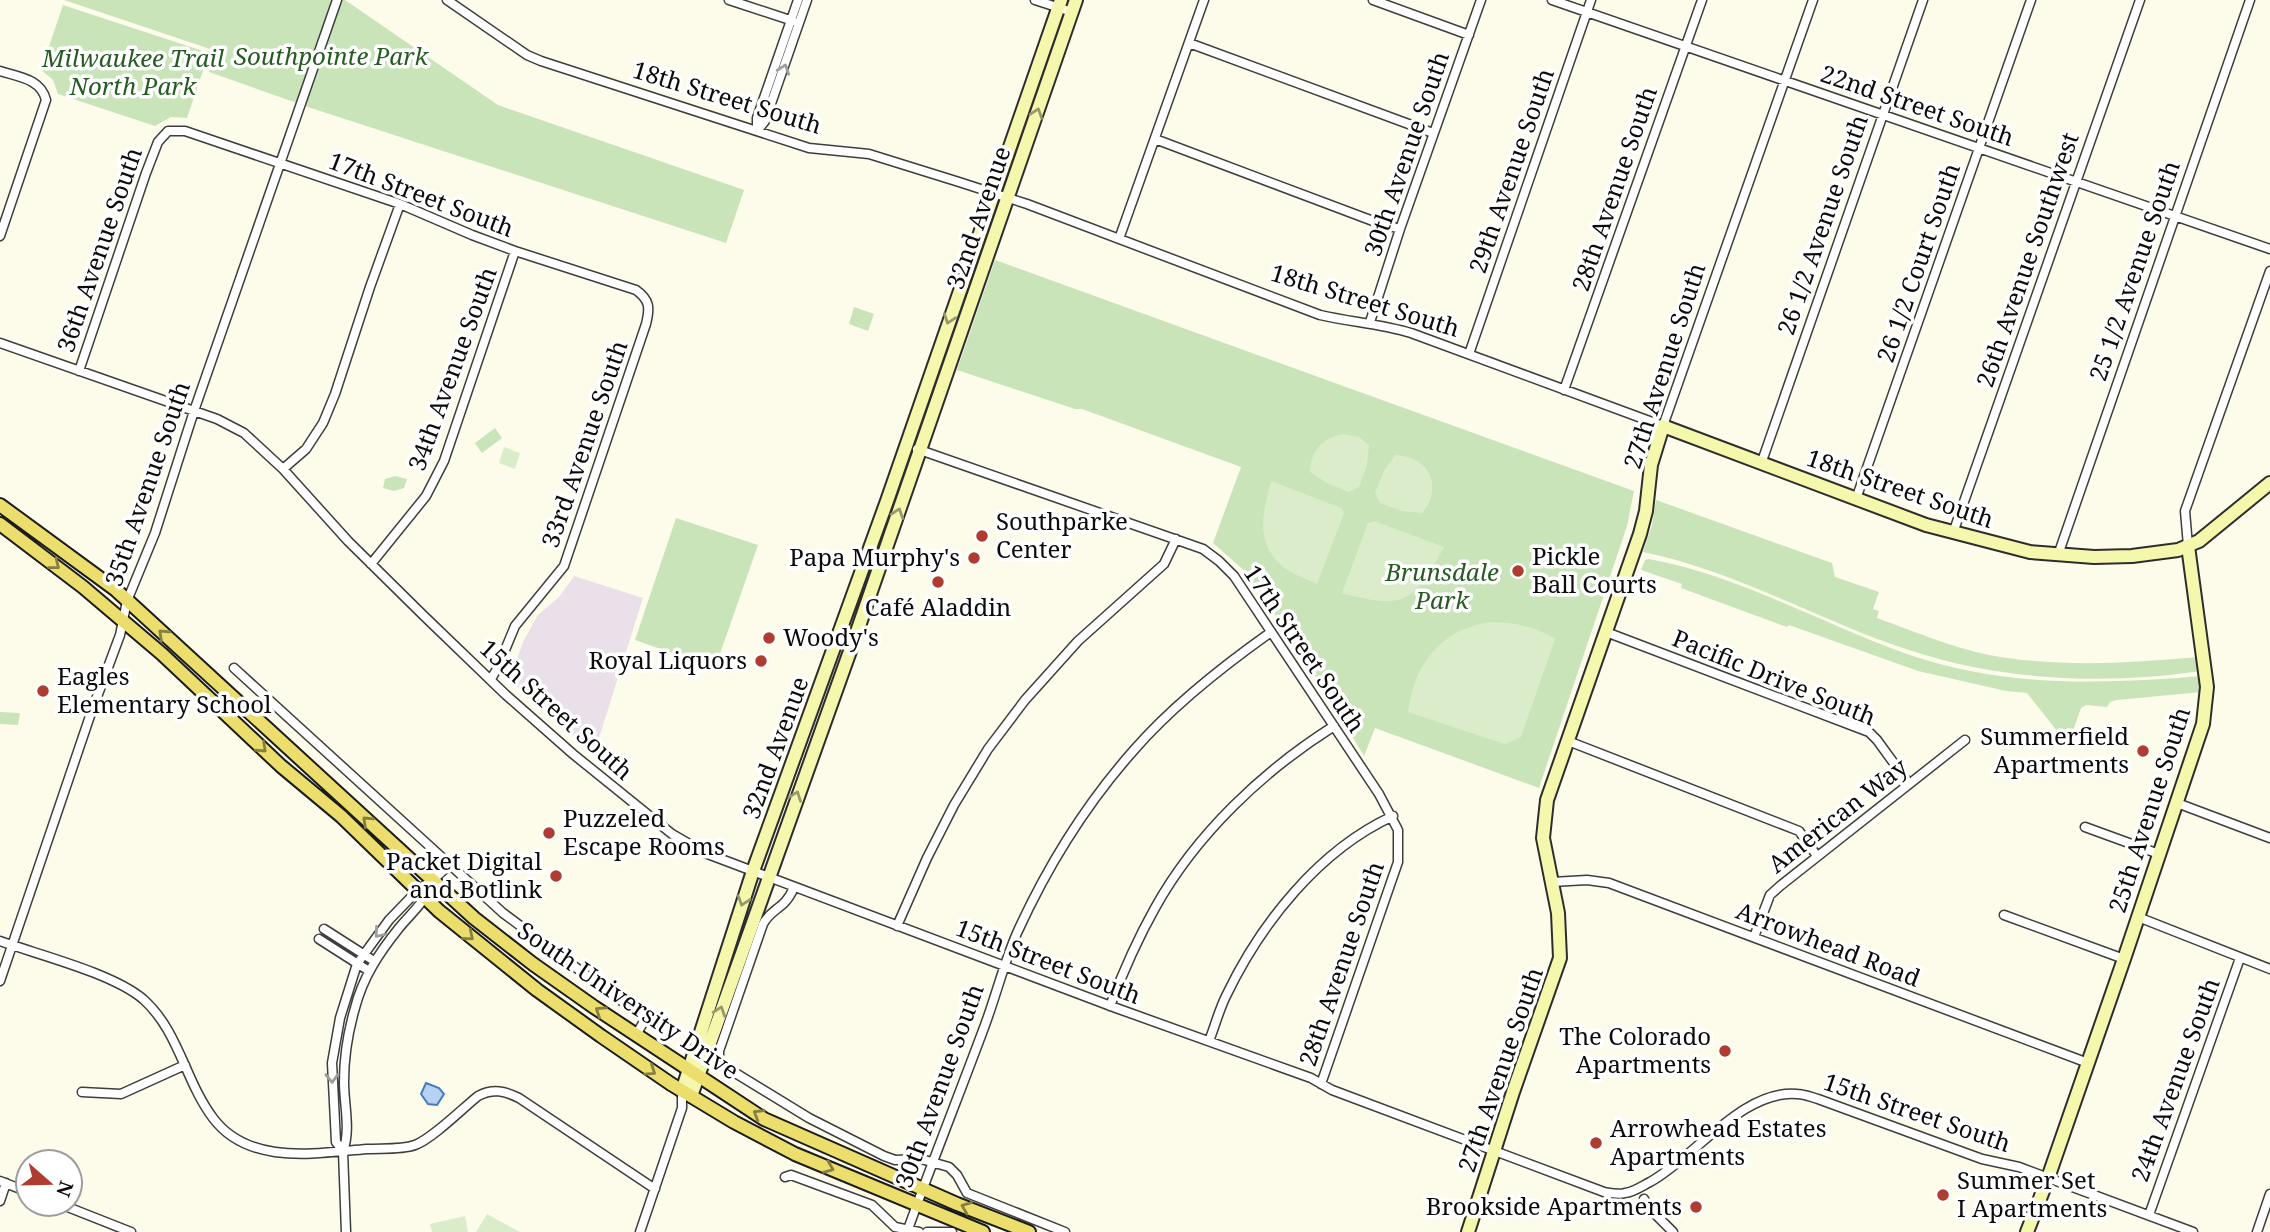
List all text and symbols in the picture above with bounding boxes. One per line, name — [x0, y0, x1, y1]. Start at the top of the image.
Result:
park label: Southpointe Park — [234, 39, 429, 72]
park label: Milwaukee Trail North Park — [41, 41, 225, 102]
street label: 30th Avenue South — [1355, 47, 1456, 260]
street label: 18th Street South — [629, 52, 826, 141]
street label: 22nd Street South — [1816, 56, 2018, 153]
one-way arrow — [776, 63, 790, 76]
street label: 29th Avenue South — [1460, 64, 1561, 277]
street label: 28th Avenue South — [1563, 82, 1664, 295]
one-way arrow — [1029, 108, 1043, 120]
street label: 26 1/2 Avenue South — [1768, 110, 1875, 339]
street label: 26th Avenue Southwest — [1967, 128, 2086, 391]
street label: 32nd Avenue — [938, 142, 1017, 293]
street label: 36th Avenue South — [48, 143, 149, 356]
street label: 17th Street South — [324, 143, 519, 244]
street label: 25 1/2 Avenue South — [2080, 156, 2187, 385]
street label: 26 1/2 Court South — [1868, 158, 1967, 367]
street label: 18th Street South — [1267, 255, 1464, 344]
street label: 27th Avenue South — [1615, 258, 1712, 473]
street label: 34th Avenue South — [399, 262, 504, 475]
one-way arrow — [944, 312, 958, 324]
street label: 33rd Avenue South — [533, 336, 635, 551]
street label: 35th Avenue South — [96, 377, 197, 590]
street label: 18th Street South — [1803, 440, 1998, 535]
place label: Southparke Center — [996, 504, 1128, 565]
one-way arrow — [890, 508, 904, 520]
marker: Southparke Center — [974, 528, 990, 544]
place label: Pickle Ball Courts — [1532, 539, 1657, 600]
place label: Papa Murphy's — [789, 540, 960, 573]
marker: Papa Murphy's — [966, 550, 982, 566]
park label: Brunsdale Park — [1384, 555, 1499, 616]
one-way arrow — [47, 556, 59, 569]
street label: 17th Street South — [1237, 558, 1374, 739]
marker: Pickle Ball Courts — [1510, 563, 1526, 579]
marker: Café Aladdin — [930, 574, 946, 590]
place label: Café Aladdin — [865, 590, 1011, 623]
place label: Woody's — [783, 620, 879, 653]
street label: Pacific Drive South — [1668, 621, 1881, 732]
one-way arrow — [158, 630, 171, 643]
marker: Woody's — [761, 630, 777, 646]
street label: 15th Street South — [473, 631, 641, 787]
place label: Royal Liquors — [589, 643, 747, 676]
marker: Royal Liquors — [753, 653, 769, 669]
place label: Eagles Elementary School — [57, 659, 272, 720]
street label: 32nd Avenue — [734, 672, 816, 823]
marker: Eagles Elementary School — [35, 683, 51, 699]
street label: 25th Avenue South — [2100, 702, 2197, 917]
place label: Summerfield Apartments — [1980, 719, 2129, 780]
one-way arrow — [254, 739, 267, 752]
marker: Summerfield Apartments — [2135, 743, 2151, 759]
street label: American Way — [1761, 750, 1914, 880]
one-way arrow — [788, 791, 802, 803]
place label: Puzzeled Escape Rooms — [563, 801, 725, 862]
one-way arrow — [362, 817, 375, 830]
marker: Puzzeled Escape Rooms — [541, 825, 557, 841]
place label: Packet Digital and Botlink — [386, 844, 543, 905]
street label: 28th Avenue South — [1290, 857, 1391, 1070]
marker: Packet Digital and Botlink — [548, 868, 564, 884]
street label: Arrowhead Road — [1732, 893, 1925, 994]
one-way arrow — [737, 895, 751, 907]
street label: 15th Street South — [951, 910, 1146, 1011]
street label: South University Drive — [512, 913, 746, 1086]
one-way arrow — [374, 926, 387, 938]
one-way arrow — [461, 927, 473, 940]
street label: 27th Avenue South — [1449, 963, 1550, 1176]
street label: 24th Avenue South — [2122, 973, 2227, 1186]
street label: 30th Avenue South — [886, 979, 991, 1192]
one-way arrow — [712, 1005, 726, 1017]
one-way arrow — [595, 1007, 608, 1019]
place label: The Colorado Apartments — [1559, 1019, 1711, 1080]
marker: The Colorado Apartments — [1717, 1043, 1733, 1059]
one-way arrow — [643, 1063, 656, 1075]
street label: 15th Street South — [1820, 1064, 2015, 1159]
one-way arrow — [325, 1073, 340, 1084]
one-way arrow — [753, 1110, 766, 1123]
place label: Arrowhead Estates Apartments — [1610, 1111, 1826, 1172]
marker: Arrowhead Estates Apartments — [1588, 1135, 1604, 1151]
north arrow — [14, 1148, 84, 1218]
one-way arrow — [822, 1159, 834, 1173]
place label: Summer Set I Apartments — [1957, 1163, 2107, 1224]
text: N — [50, 1177, 80, 1200]
marker: Summer Set I Apartments — [1935, 1187, 1951, 1203]
place label: Brookside Apartments — [1426, 1189, 1682, 1222]
marker: Brookside Apartments — [1688, 1199, 1704, 1215]
one-way arrow — [960, 1202, 972, 1216]

